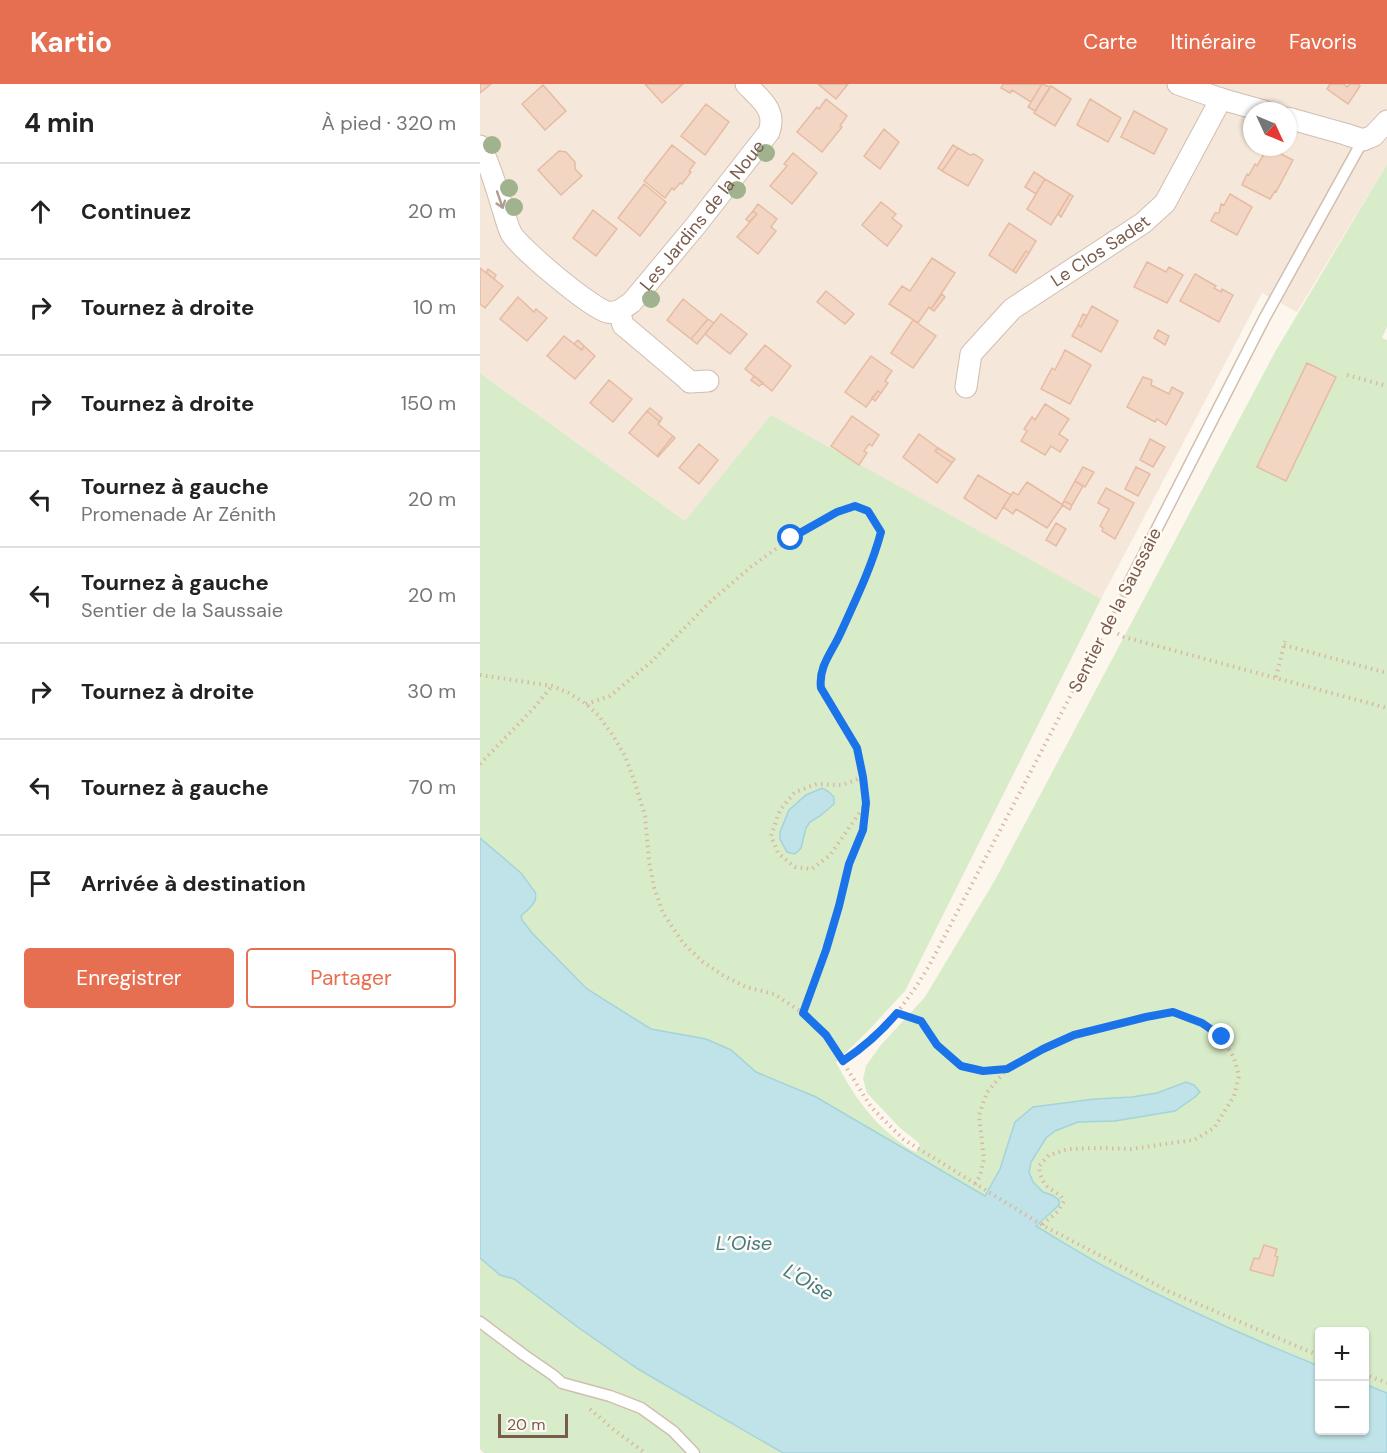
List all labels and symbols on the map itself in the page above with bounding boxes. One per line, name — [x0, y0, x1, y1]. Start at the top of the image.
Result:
north arrow — [1243, 102, 1297, 156]
street label: Les Jardins de la Noue — [634, 135, 770, 296]
one-way arrow — [495, 190, 506, 209]
street label: Le Clos Sadet — [1046, 210, 1156, 292]
route start — [777, 524, 803, 550]
street label: Sentier de la Saussaie — [1063, 524, 1167, 696]
route end — [1208, 1023, 1234, 1049]
water label: L’Oise — [716, 1230, 772, 1256]
water label: L'Oise — [779, 1257, 839, 1307]
scale bar — [498, 1411, 568, 1438]

